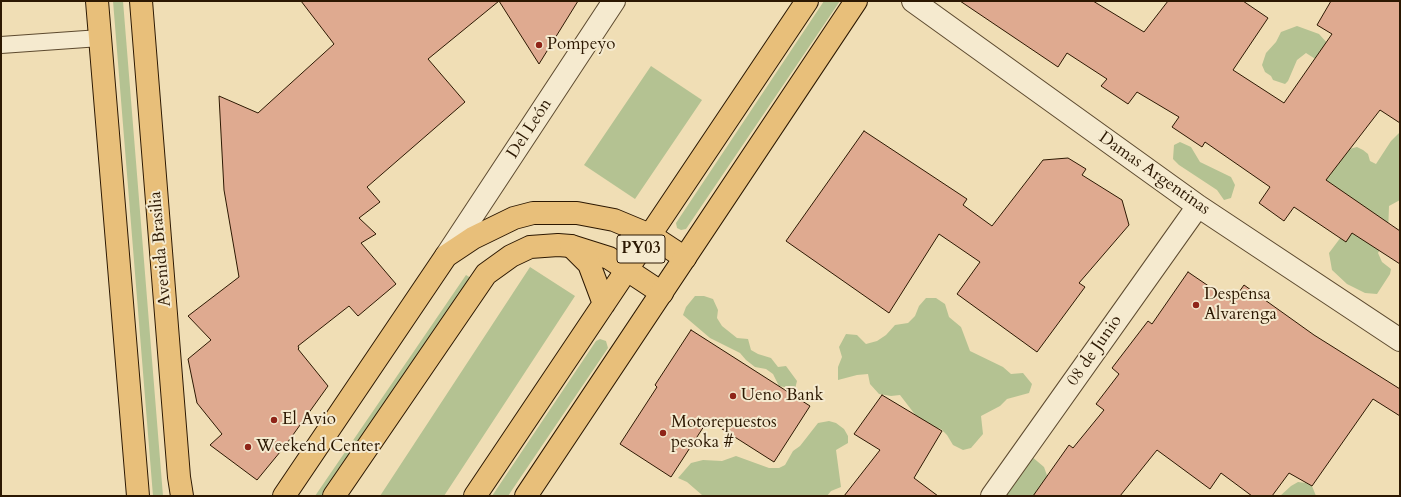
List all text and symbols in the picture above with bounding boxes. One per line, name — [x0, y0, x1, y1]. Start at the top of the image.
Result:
place label: Pompeyo — [547, 35, 616, 55]
marker: Pompeyo — [534, 40, 544, 50]
street label: Del León — [503, 95, 557, 163]
street label: Damas Argentinas — [1094, 128, 1214, 220]
street label: Avenida Brasilia — [146, 190, 176, 308]
road number: PY03 — [617, 235, 665, 263]
place label: Despensa Alvarenga — [1204, 285, 1277, 325]
marker: Despensa Alvarenga — [1191, 300, 1201, 310]
street label: 08 de Junio — [1063, 312, 1127, 390]
place label: Ueno Bank — [741, 386, 824, 406]
marker: Ueno Bank — [728, 391, 738, 401]
place label: El Avio — [282, 410, 336, 430]
place label: Motorepuestos pesoka # — [671, 413, 777, 453]
marker: El Avio — [269, 415, 279, 425]
marker: Motorepuestos pesoka # — [658, 428, 668, 438]
place label: Weekend Center — [256, 437, 380, 457]
marker: Weekend Center — [243, 442, 253, 452]

